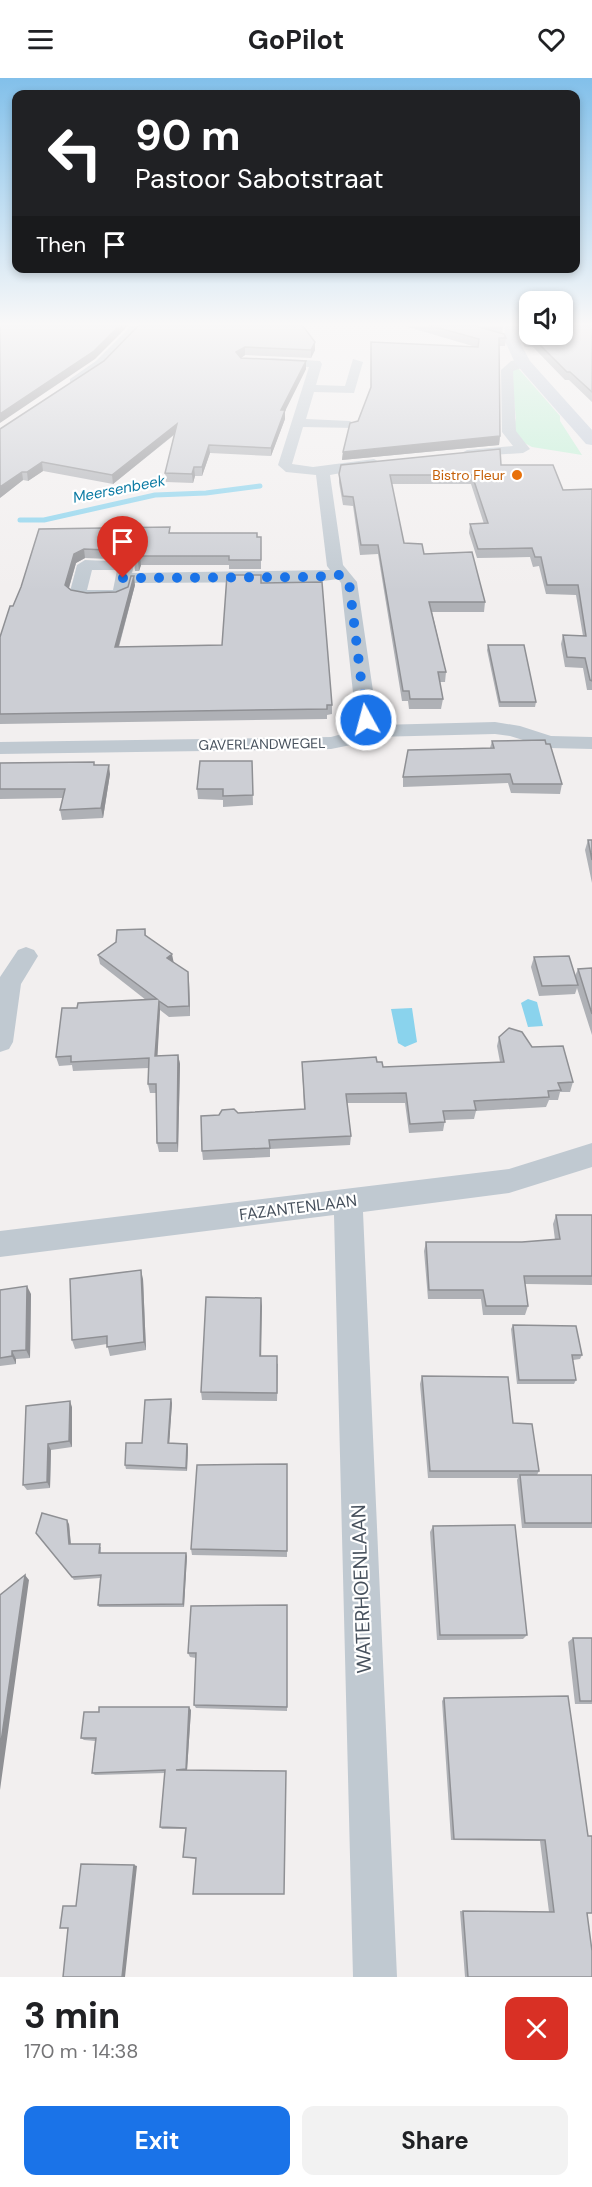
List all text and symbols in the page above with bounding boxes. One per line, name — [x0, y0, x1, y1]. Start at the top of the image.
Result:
text: GoPilot — [248, 22, 344, 57]
icon: menu — [24, 23, 57, 56]
icon: heart — [535, 23, 568, 56]
text: 90 m — [135, 108, 241, 163]
icon: left — [36, 114, 114, 192]
text: Pastoor Sabotstraat — [135, 161, 384, 196]
icon: arrive — [98, 228, 131, 261]
text: Then — [36, 230, 86, 259]
map controls — [519, 291, 573, 345]
button: sound — [519, 291, 573, 345]
place label: Bistro Fleur — [432, 466, 505, 484]
marker: Bistro Fleur — [510, 468, 524, 482]
water label: Meersenbeek — [71, 470, 167, 508]
pin — [97, 516, 148, 578]
icon: arrive — [106, 525, 139, 558]
position arrow — [334, 688, 398, 752]
street label: GAVERLANDWEGEL — [198, 734, 326, 754]
street label: FAZANTENLAAN — [238, 1190, 358, 1225]
street label: WATERHOENLAAN — [345, 1504, 377, 1674]
text: 3 min — [24, 1992, 120, 2039]
button: close — [505, 1997, 568, 2060]
text: 170 m · 14:38 — [24, 2038, 138, 2064]
button: Exit — [24, 2106, 290, 2175]
button: Share — [302, 2106, 568, 2175]

